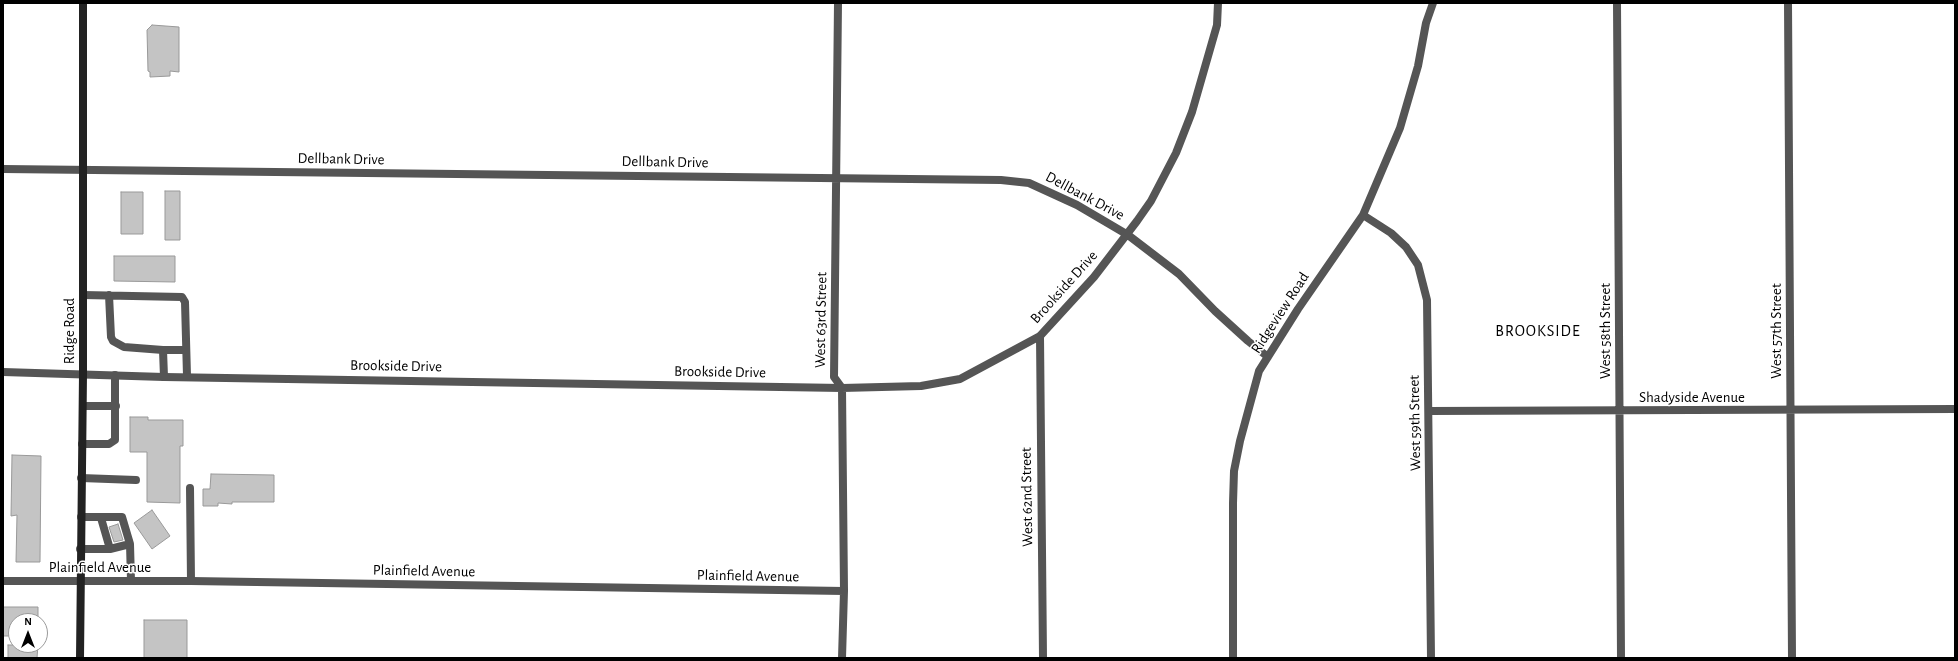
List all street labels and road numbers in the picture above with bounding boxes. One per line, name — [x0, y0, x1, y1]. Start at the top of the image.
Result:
street label: Dellbank Drive — [297, 149, 385, 169]
street label: Dellbank Drive — [621, 152, 709, 172]
street label: Dellbank Drive — [1042, 168, 1128, 224]
street label: Brookside Drive — [1027, 247, 1101, 327]
street label: Ridgeview Road — [1247, 269, 1313, 357]
street label: West 63rd Street — [811, 272, 831, 368]
street label: West 58th Street — [1596, 283, 1614, 379]
street label: West 57th Street — [1767, 283, 1785, 379]
street label: Ridge Road — [60, 298, 78, 364]
street label: Brookside Drive — [350, 356, 442, 376]
street label: Brookside Drive — [674, 362, 766, 382]
street label: West 59th Street — [1405, 375, 1425, 471]
street label: Shadyside Avenue — [1639, 388, 1745, 406]
street label: West 62nd Street — [1017, 447, 1037, 547]
street label: Plainfield Avenue — [49, 558, 151, 576]
street label: Plainfield Avenue — [373, 561, 475, 581]
street label: Plainfield Avenue — [697, 566, 799, 586]

